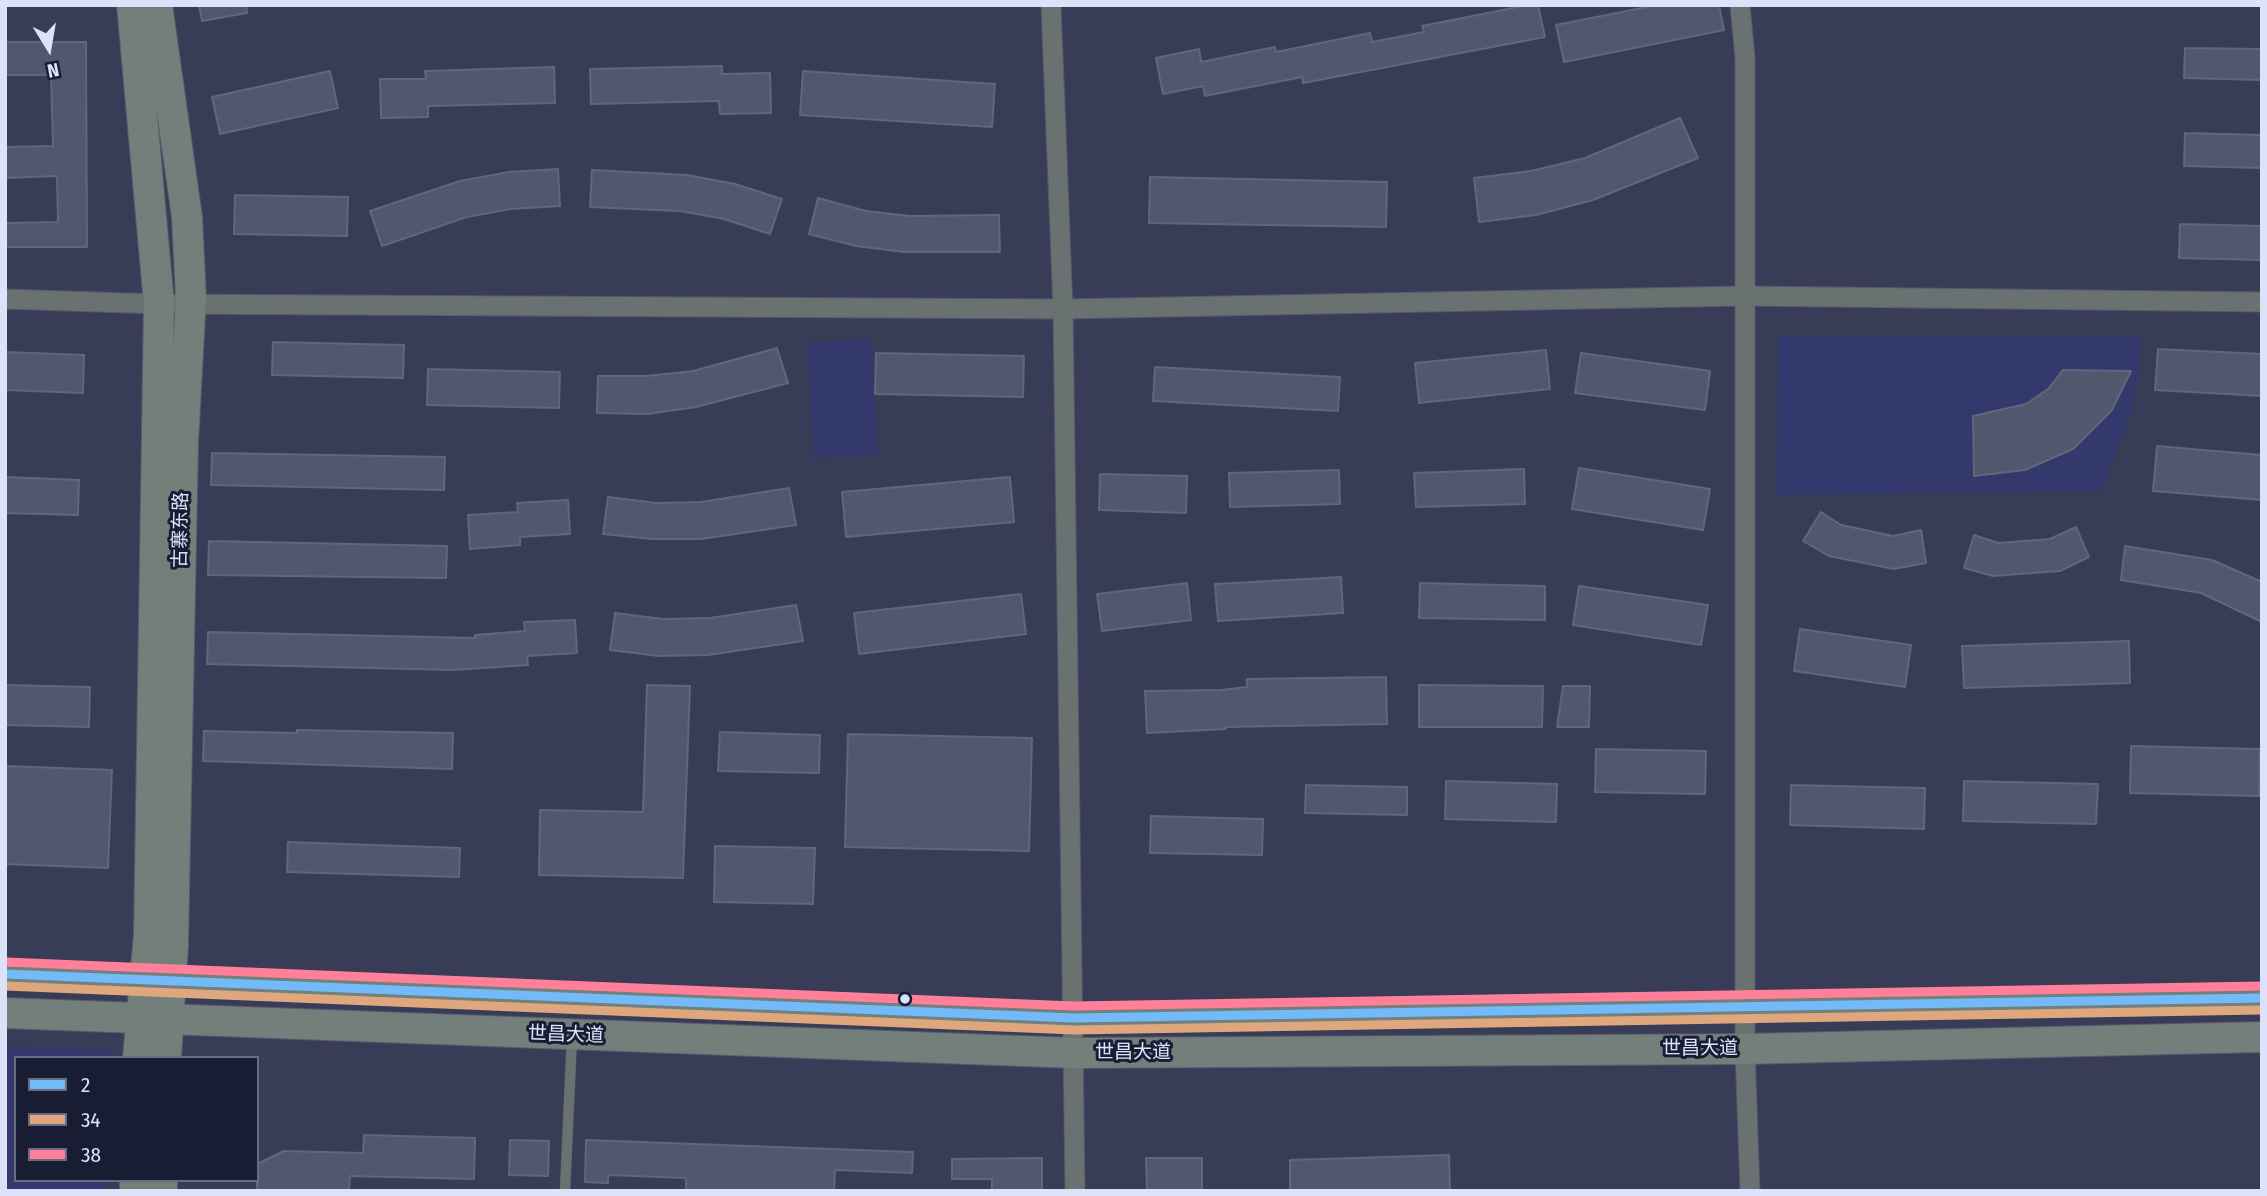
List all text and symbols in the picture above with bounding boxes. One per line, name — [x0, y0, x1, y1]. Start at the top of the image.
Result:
north arrow — [14, 14, 84, 84]
text: N — [45, 58, 61, 82]
street label: 古寨东路 — [169, 492, 193, 568]
unlabelled marker — [898, 992, 912, 1006]
street label: 世昌大道 — [528, 1022, 604, 1048]
street label: 世昌大道 — [1662, 1038, 1738, 1060]
street label: 世昌大道 — [1095, 1042, 1171, 1064]
legend — [14, 1056, 259, 1182]
text: 2 — [81, 1072, 90, 1098]
text: 34 — [81, 1107, 101, 1133]
text: 38 — [81, 1142, 101, 1168]

